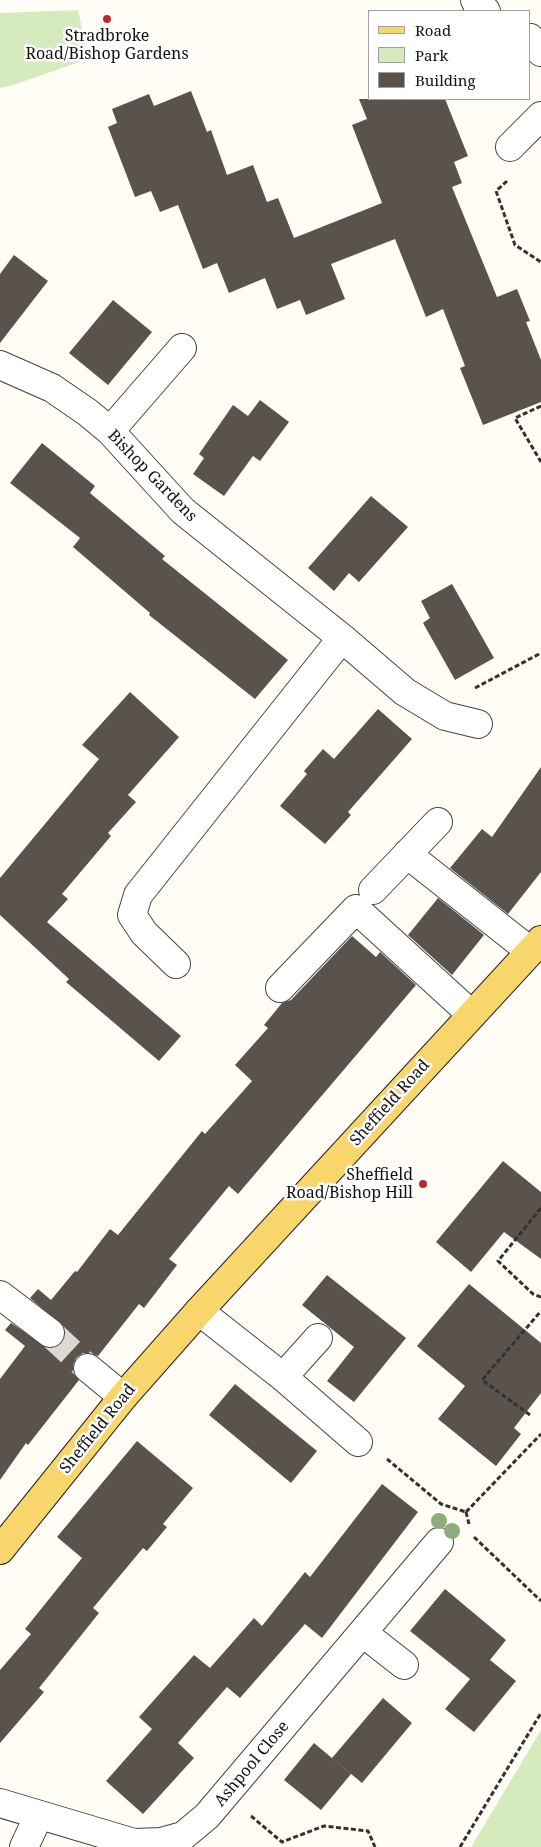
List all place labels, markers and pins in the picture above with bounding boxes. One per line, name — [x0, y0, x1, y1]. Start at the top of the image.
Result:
marker: Stradbroke Road/Bishop Gardens — [101, 13, 113, 25]
place label: Stradbroke Road/Bishop Gardens — [25, 26, 189, 64]
place label: Sheffield Road/Bishop Hill — [286, 1165, 413, 1203]
marker: Sheffield Road/Bishop Hill — [417, 1178, 429, 1190]

